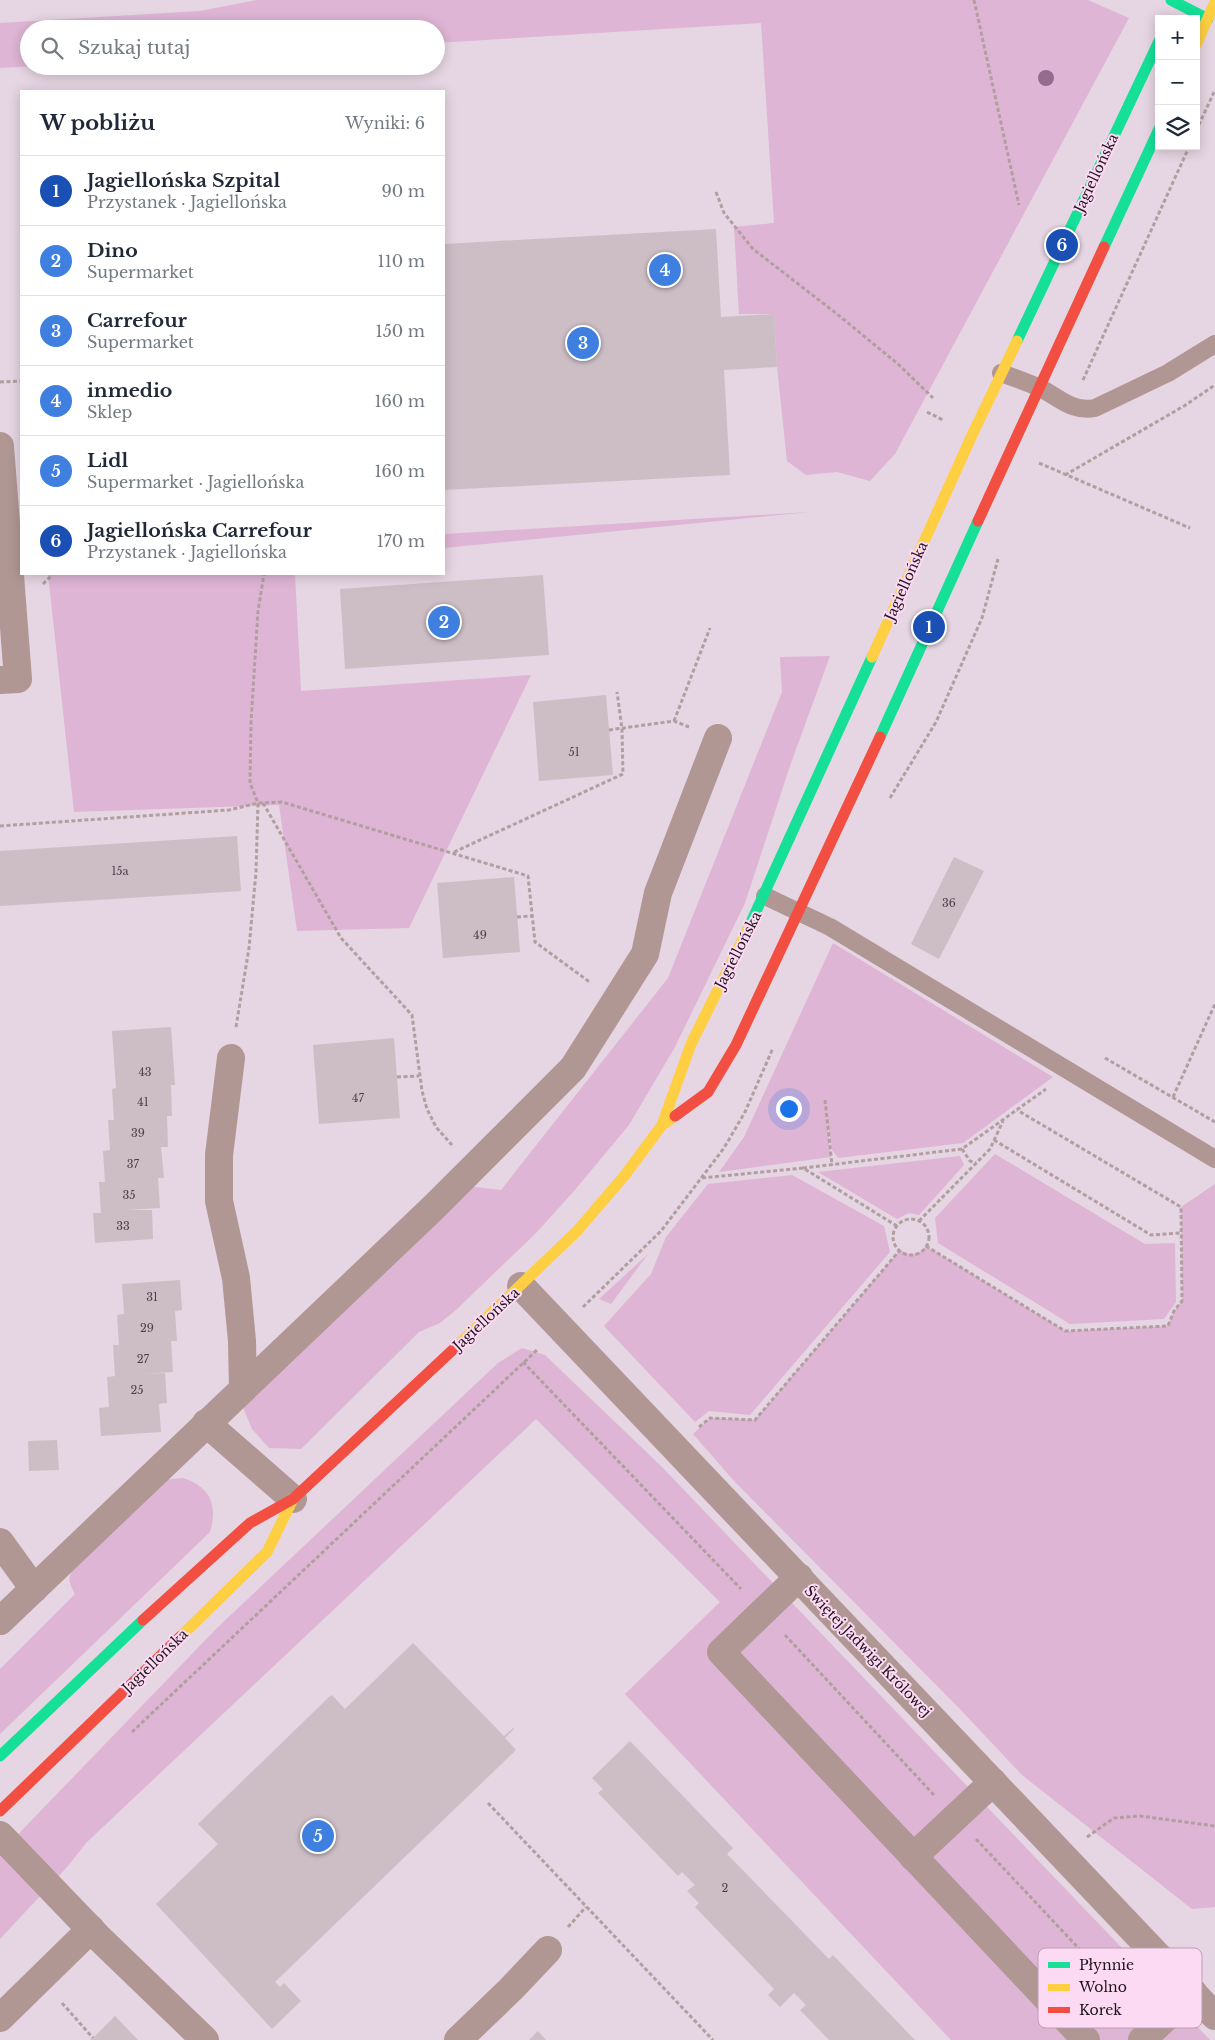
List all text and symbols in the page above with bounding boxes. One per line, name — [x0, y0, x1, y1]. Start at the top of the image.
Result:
map controls — [1155, 15, 1200, 150]
button: + — [1155, 15, 1200, 60]
search box — [20, 20, 445, 75]
icon: search — [38, 34, 66, 62]
text: Szukaj tutaj — [78, 36, 190, 59]
button: − — [1155, 60, 1200, 105]
button: layers — [1155, 105, 1200, 150]
text: W pobliżu — [40, 110, 155, 136]
text: Wyniki: 6 — [345, 113, 425, 133]
street label: Jagiellońska — [1069, 131, 1122, 217]
text: Jagiellońska Szpital — [87, 169, 280, 192]
text: 1 — [53, 181, 59, 201]
text: 90 m — [382, 181, 425, 201]
text: Przystanek · Jagiellońska — [87, 192, 287, 212]
pin: 6 — [1046, 226, 1078, 264]
text: Dino — [87, 239, 138, 262]
text: 2 — [51, 251, 61, 271]
text: 110 m — [378, 251, 425, 271]
pin: 4 — [649, 251, 681, 289]
text: Supermarket — [87, 262, 194, 282]
text: Carrefour — [87, 309, 187, 332]
text: 3 — [51, 321, 61, 341]
text: 150 m — [376, 321, 425, 341]
pin: 3 — [567, 324, 599, 362]
text: Supermarket — [87, 332, 194, 352]
text: inmedio — [87, 379, 172, 402]
text: 4 — [51, 391, 61, 411]
text: 160 m — [374, 391, 425, 411]
text: Sklep — [87, 402, 132, 422]
text: Lidl — [87, 449, 128, 472]
text: 5 — [51, 461, 61, 481]
text: 160 m — [374, 461, 425, 481]
text: Supermarket · Jagiellońska — [87, 472, 304, 492]
text: Jagiellońska Carrefour — [87, 519, 312, 542]
text: 6 — [51, 531, 61, 551]
text: 170 m — [377, 531, 425, 551]
street label: Jagiellońska — [880, 538, 932, 625]
text: Przystanek · Jagiellońska — [87, 542, 287, 562]
pin: 2 — [428, 603, 460, 641]
pin: 1 — [913, 608, 945, 646]
house number: 51 — [568, 745, 580, 759]
house number: 15a — [111, 864, 130, 878]
house number: 36 — [942, 896, 956, 910]
street label: Jagiellońska — [710, 908, 765, 994]
house number: 49 — [473, 928, 487, 942]
house number: 43 — [138, 1065, 152, 1079]
house number: 47 — [352, 1091, 364, 1105]
house number: 41 — [137, 1095, 149, 1109]
your location — [776, 1096, 802, 1122]
house number: 39 — [131, 1126, 145, 1140]
house number: 37 — [127, 1157, 140, 1171]
house number: 35 — [122, 1188, 136, 1202]
house number: 33 — [116, 1219, 130, 1233]
street label: Jagiellońska — [447, 1283, 523, 1356]
house number: 31 — [146, 1290, 158, 1304]
house number: 29 — [140, 1321, 154, 1335]
house number: 27 — [137, 1352, 150, 1366]
house number: 25 — [130, 1383, 144, 1397]
street label: Świętej Jadwigi Królowej — [801, 1581, 936, 1720]
street label: Jagiellońska — [117, 1625, 192, 1698]
pin: 5 — [302, 1817, 334, 1855]
house number: 2 — [722, 1881, 729, 1895]
legend — [1038, 1948, 1202, 2028]
text: Płynnie — [1079, 1956, 1134, 1974]
text: Wolno — [1078, 1978, 1127, 1996]
text: Korek — [1079, 2001, 1122, 2019]

